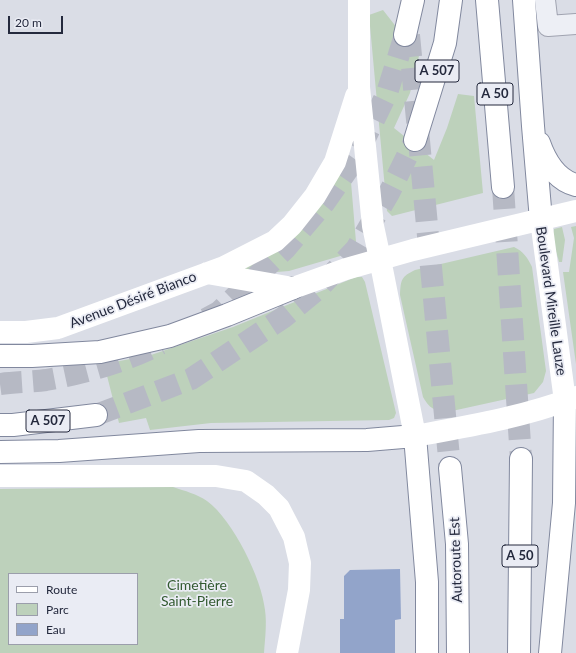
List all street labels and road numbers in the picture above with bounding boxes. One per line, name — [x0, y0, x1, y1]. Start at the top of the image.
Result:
road number: A 507 — [415, 60, 459, 82]
road number: A 50 — [477, 83, 513, 105]
street label: Boulevard Mireille Lauze — [532, 225, 570, 377]
street label: Avenue Désiré Bianco — [67, 268, 199, 332]
road number: A 507 — [26, 410, 70, 432]
street label: Autoroute Est — [446, 517, 466, 603]
road number: A 50 — [502, 545, 538, 567]

